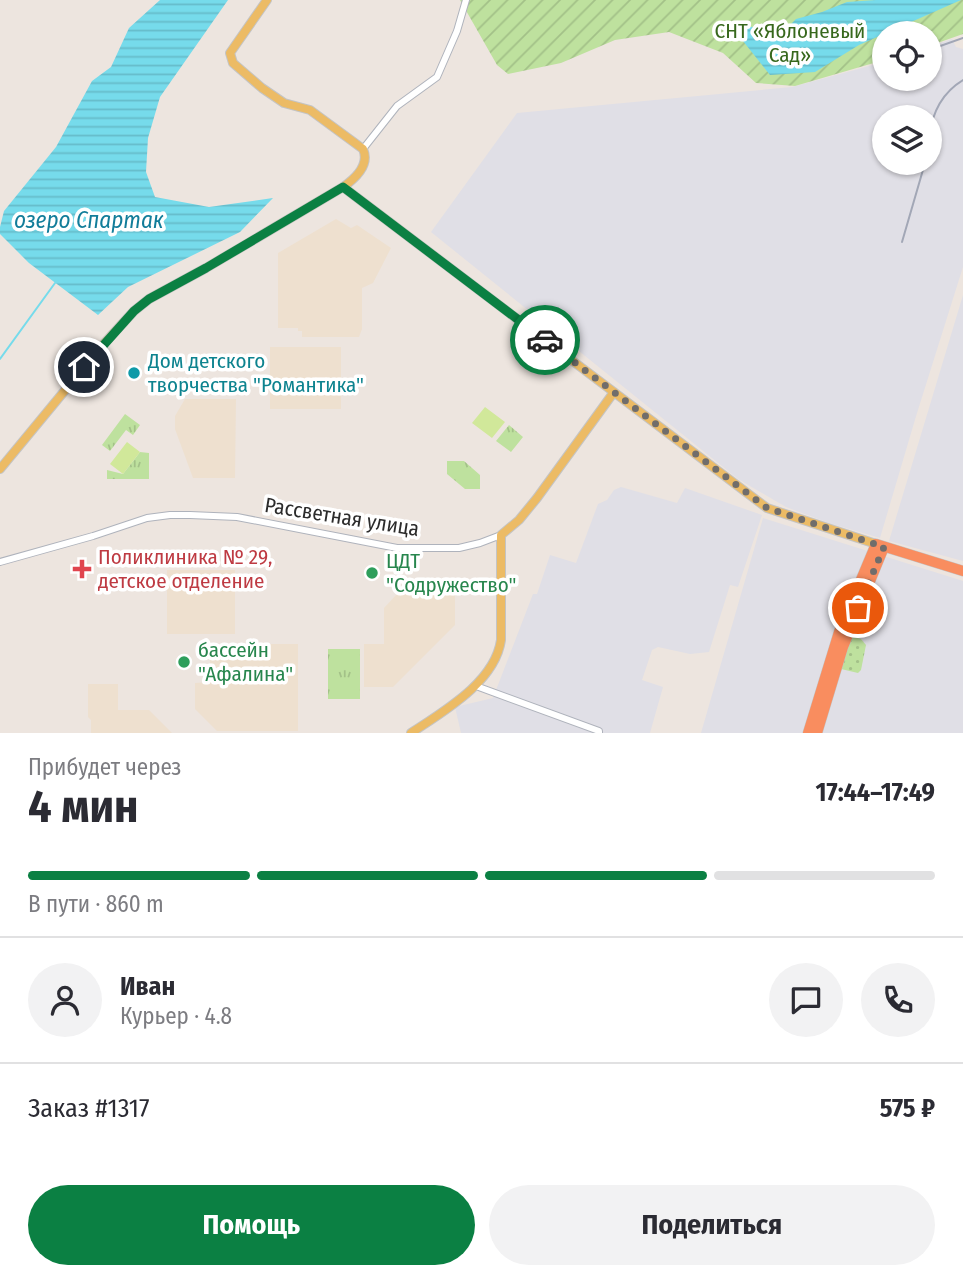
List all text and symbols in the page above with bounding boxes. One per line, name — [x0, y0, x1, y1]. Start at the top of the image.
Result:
park label: СНТ «Яблоневый Сад» — [715, 18, 865, 68]
map controls — [872, 21, 942, 175]
button: locate — [872, 21, 942, 91]
button: layers — [872, 105, 942, 175]
water label: озеро Спартак — [14, 206, 164, 234]
courier — [510, 305, 580, 375]
icon: car — [526, 321, 564, 359]
pin — [54, 337, 114, 397]
icon: home — [65, 348, 103, 386]
place label: Дом детского творчества "Романтика" — [147, 348, 364, 398]
marker: Дом детского творчества "Романтика" — [126, 365, 142, 381]
street label: Рассветная улица — [263, 492, 421, 542]
place label: Поликлиника № 29, детское отделение — [98, 544, 273, 594]
place label: ЦДТ "Содружество" — [386, 548, 516, 598]
marker: Поликлиника № 29, детское отделение — [72, 559, 92, 579]
marker: ЦДТ "Содружество" — [364, 565, 380, 581]
pin — [828, 578, 888, 638]
icon: bag — [839, 589, 877, 627]
place label: бассейн "Афалина" — [198, 637, 293, 687]
marker: бассейн "Афалина" — [176, 654, 192, 670]
text: Прибудет через — [28, 753, 181, 781]
text: 17:44–17:49 — [816, 777, 935, 808]
text: 4 мин — [28, 779, 139, 834]
text: В пути · 860 m — [28, 890, 164, 918]
button: person — [28, 963, 102, 1037]
button: chat — [769, 963, 843, 1037]
button: phone — [861, 963, 935, 1037]
text: Иван — [120, 971, 175, 1002]
text: Курьер · 4.8 — [120, 1002, 232, 1030]
text: Заказ #1317 — [28, 1093, 149, 1124]
text: 575 ₽ — [880, 1093, 935, 1124]
button: Помощь — [28, 1185, 475, 1265]
button: Поделиться — [489, 1185, 935, 1265]

